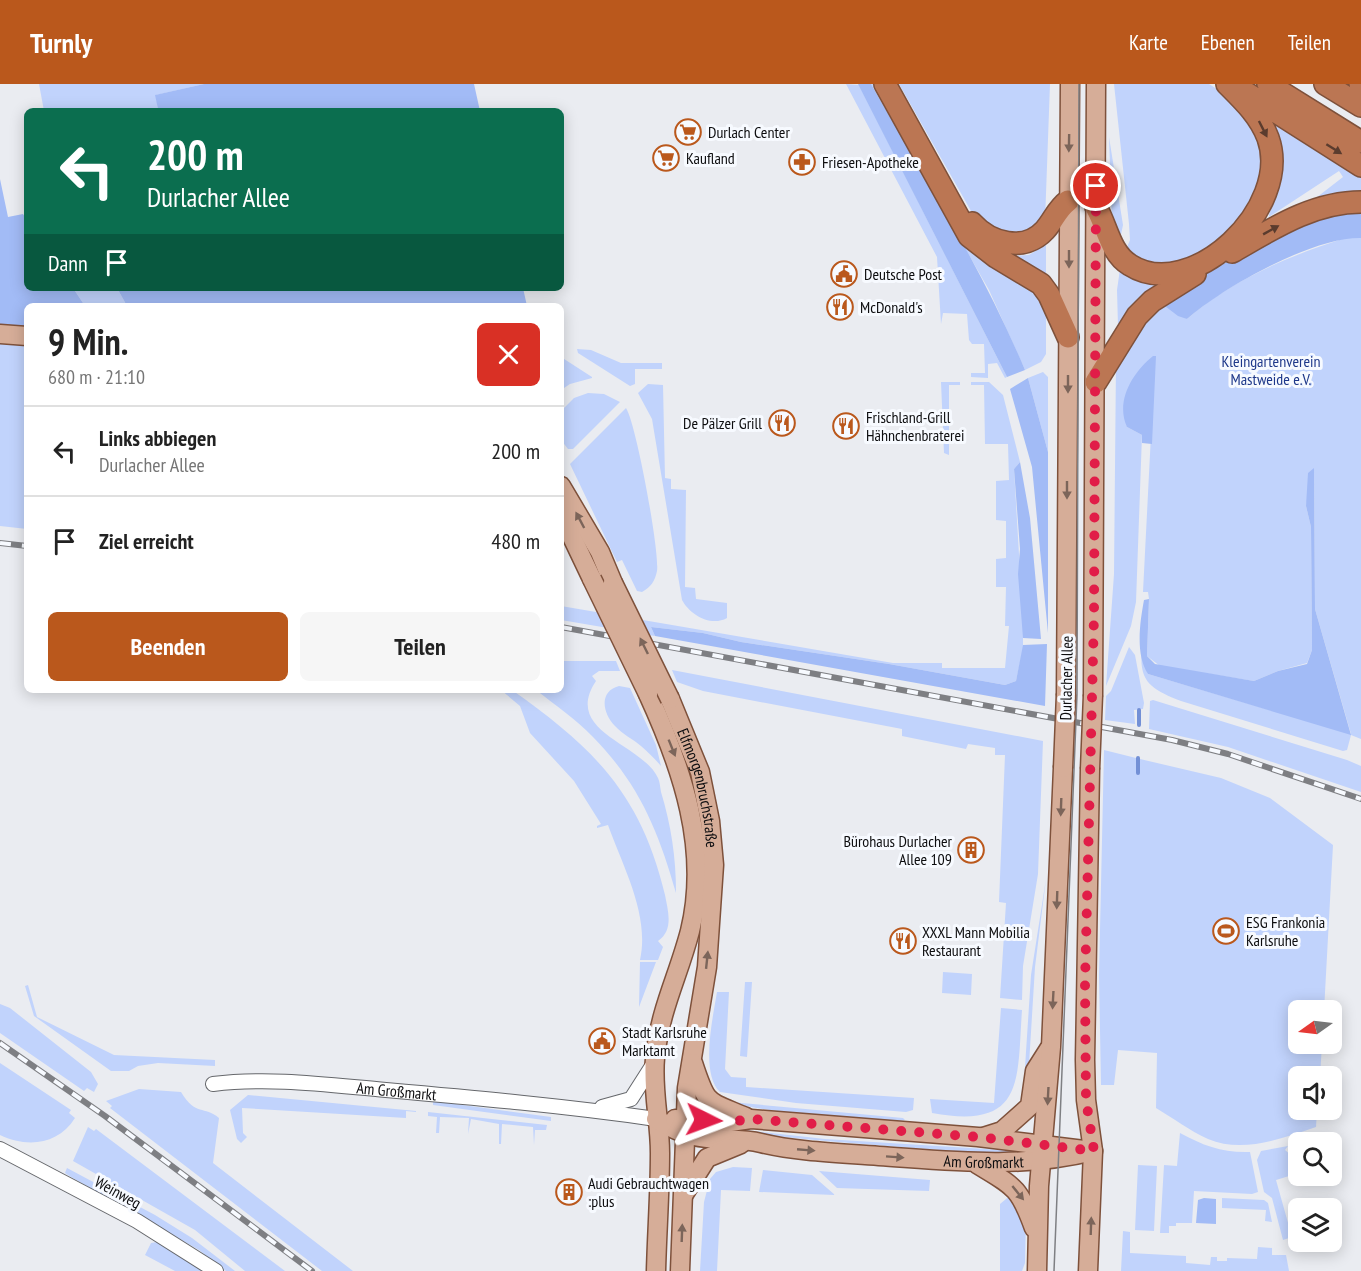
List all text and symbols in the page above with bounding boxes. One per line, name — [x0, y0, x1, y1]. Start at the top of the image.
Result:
text: Turnly — [30, 24, 92, 61]
text: Karte — [1129, 29, 1168, 56]
text: Ebenen — [1201, 29, 1255, 56]
text: Teilen — [1288, 29, 1331, 56]
supermarket icon: Durlach Center — [673, 117, 703, 147]
one-way arrow — [1258, 120, 1268, 138]
place label: Durlach Center — [708, 122, 790, 142]
text: 200 m — [147, 127, 244, 182]
icon: left — [48, 132, 126, 210]
one-way arrow — [1064, 133, 1074, 152]
supermarket icon: Kaufland — [651, 143, 681, 173]
one-way arrow — [1326, 144, 1342, 155]
pharmacy icon: Friesen-Apotheke — [787, 147, 817, 177]
place label: Kaufland — [686, 148, 735, 168]
place label: Friesen-Apotheke — [822, 152, 919, 172]
pin — [1070, 160, 1121, 211]
icon: arrive — [1079, 169, 1112, 202]
text: Durlacher Allee — [147, 180, 290, 214]
one-way arrow — [1263, 225, 1280, 235]
icon: arrive — [100, 246, 133, 279]
text: Dann — [48, 249, 88, 277]
one-way arrow — [1064, 250, 1074, 269]
public building icon: Deutsche Post — [829, 259, 859, 289]
place label: Deutsche Post — [864, 264, 943, 284]
restaurant icon: McDonald's — [825, 292, 855, 322]
place label: McDonald's — [860, 297, 923, 317]
text: 9 Min. — [48, 318, 128, 365]
button: close — [477, 323, 540, 386]
park label: Kleingartenverein Mastweide e.V. — [1221, 351, 1321, 389]
text: 680 m · 21:10 — [48, 364, 145, 390]
one-way arrow — [1063, 375, 1073, 394]
place label: Frischland-Grill Hähnchenbraterei — [866, 407, 964, 445]
restaurant icon: De Pälzer Grill — [767, 408, 797, 438]
restaurant icon: Frischland-Grill Hähnchenbraterei — [831, 411, 861, 441]
place label: De Pälzer Grill — [683, 413, 762, 433]
text: Links abbiegen — [99, 424, 216, 452]
icon: left — [48, 435, 81, 468]
text: 200 m — [491, 437, 540, 465]
text: Durlacher Allee — [99, 452, 205, 478]
one-way arrow — [1062, 480, 1072, 499]
one-way arrow — [575, 511, 585, 528]
icon: arrive — [48, 525, 81, 558]
text: Ziel erreicht — [99, 527, 194, 555]
text: 480 m — [491, 527, 540, 555]
button: Beenden — [48, 612, 288, 681]
button: Teilen — [300, 612, 540, 681]
street label: Durlacher Allee — [1055, 636, 1077, 720]
one-way arrow — [640, 638, 649, 655]
street label: Elfmorgenbruchstraße — [673, 725, 722, 848]
one-way arrow — [667, 739, 677, 757]
one-way arrow — [1057, 797, 1066, 816]
place label: Bürohaus Durlacher Allee 109 — [843, 831, 953, 869]
building icon: Bürohaus Durlacher Allee 109 — [956, 835, 986, 865]
one-way arrow — [1053, 890, 1062, 909]
place label: ESG Frankonia Karlsruhe — [1246, 912, 1325, 950]
sports icon: ESG Frankonia Karlsruhe — [1211, 916, 1241, 946]
place label: XXXL Mann Mobilia Restaurant — [922, 922, 1030, 960]
restaurant icon: XXXL Mann Mobilia Restaurant — [888, 926, 918, 956]
one-way arrow — [703, 951, 712, 970]
one-way arrow — [1048, 991, 1057, 1010]
north arrow — [1288, 1000, 1342, 1054]
map controls — [1288, 1000, 1342, 1252]
place label: Stadt Karlsruhe Marktamt — [622, 1022, 707, 1060]
public building icon: Stadt Karlsruhe Marktamt — [587, 1026, 617, 1056]
button: sound — [1288, 1066, 1342, 1120]
street label: Am Großmarkt — [356, 1077, 438, 1105]
one-way arrow — [1043, 1087, 1052, 1106]
position arrow — [672, 1088, 736, 1152]
button: search — [1288, 1132, 1342, 1186]
one-way arrow — [796, 1145, 815, 1155]
street label: Am Großmarkt — [943, 1151, 1025, 1172]
one-way arrow — [885, 1152, 904, 1162]
street label: Weinweg — [91, 1171, 145, 1213]
place label: Audi Gebrauchtwagen :plus — [588, 1173, 709, 1211]
building icon: Audi Gebrauchtwagen :plus — [554, 1177, 584, 1207]
one-way arrow — [1011, 1185, 1024, 1201]
button: layers — [1288, 1198, 1342, 1252]
one-way arrow — [1086, 1216, 1095, 1235]
one-way arrow — [677, 1224, 686, 1243]

